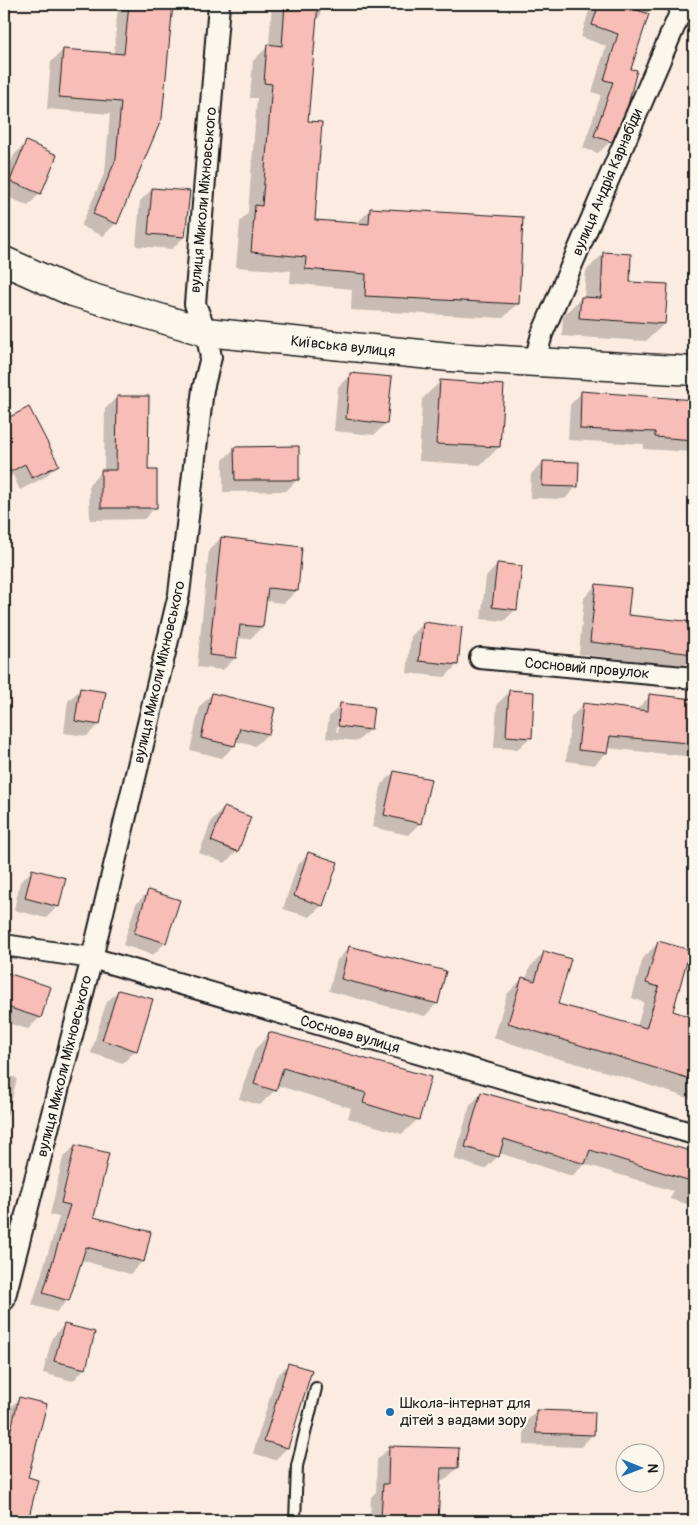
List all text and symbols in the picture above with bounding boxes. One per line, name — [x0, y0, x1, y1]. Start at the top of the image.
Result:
street label: вулиця Андрія Карнабіди — [568, 105, 647, 259]
street label: вулиця Миколи Міхновського — [186, 106, 221, 294]
street label: Київська вулиця — [290, 332, 396, 361]
street label: вулиця Миколи Міхновського — [129, 579, 190, 765]
street label: Сосновий провулок — [524, 654, 650, 683]
street label: вулиця Миколи Міхновського — [33, 973, 96, 1159]
street label: Соснова вулиця — [298, 1011, 402, 1058]
place label: Школа-інтернат для дітей з вадами зору — [400, 1394, 531, 1430]
marker: Школа-інтернат для дітей з вадами зору — [384, 1406, 396, 1418]
north arrow — [616, 1442, 666, 1492]
text: N — [644, 1463, 661, 1473]

